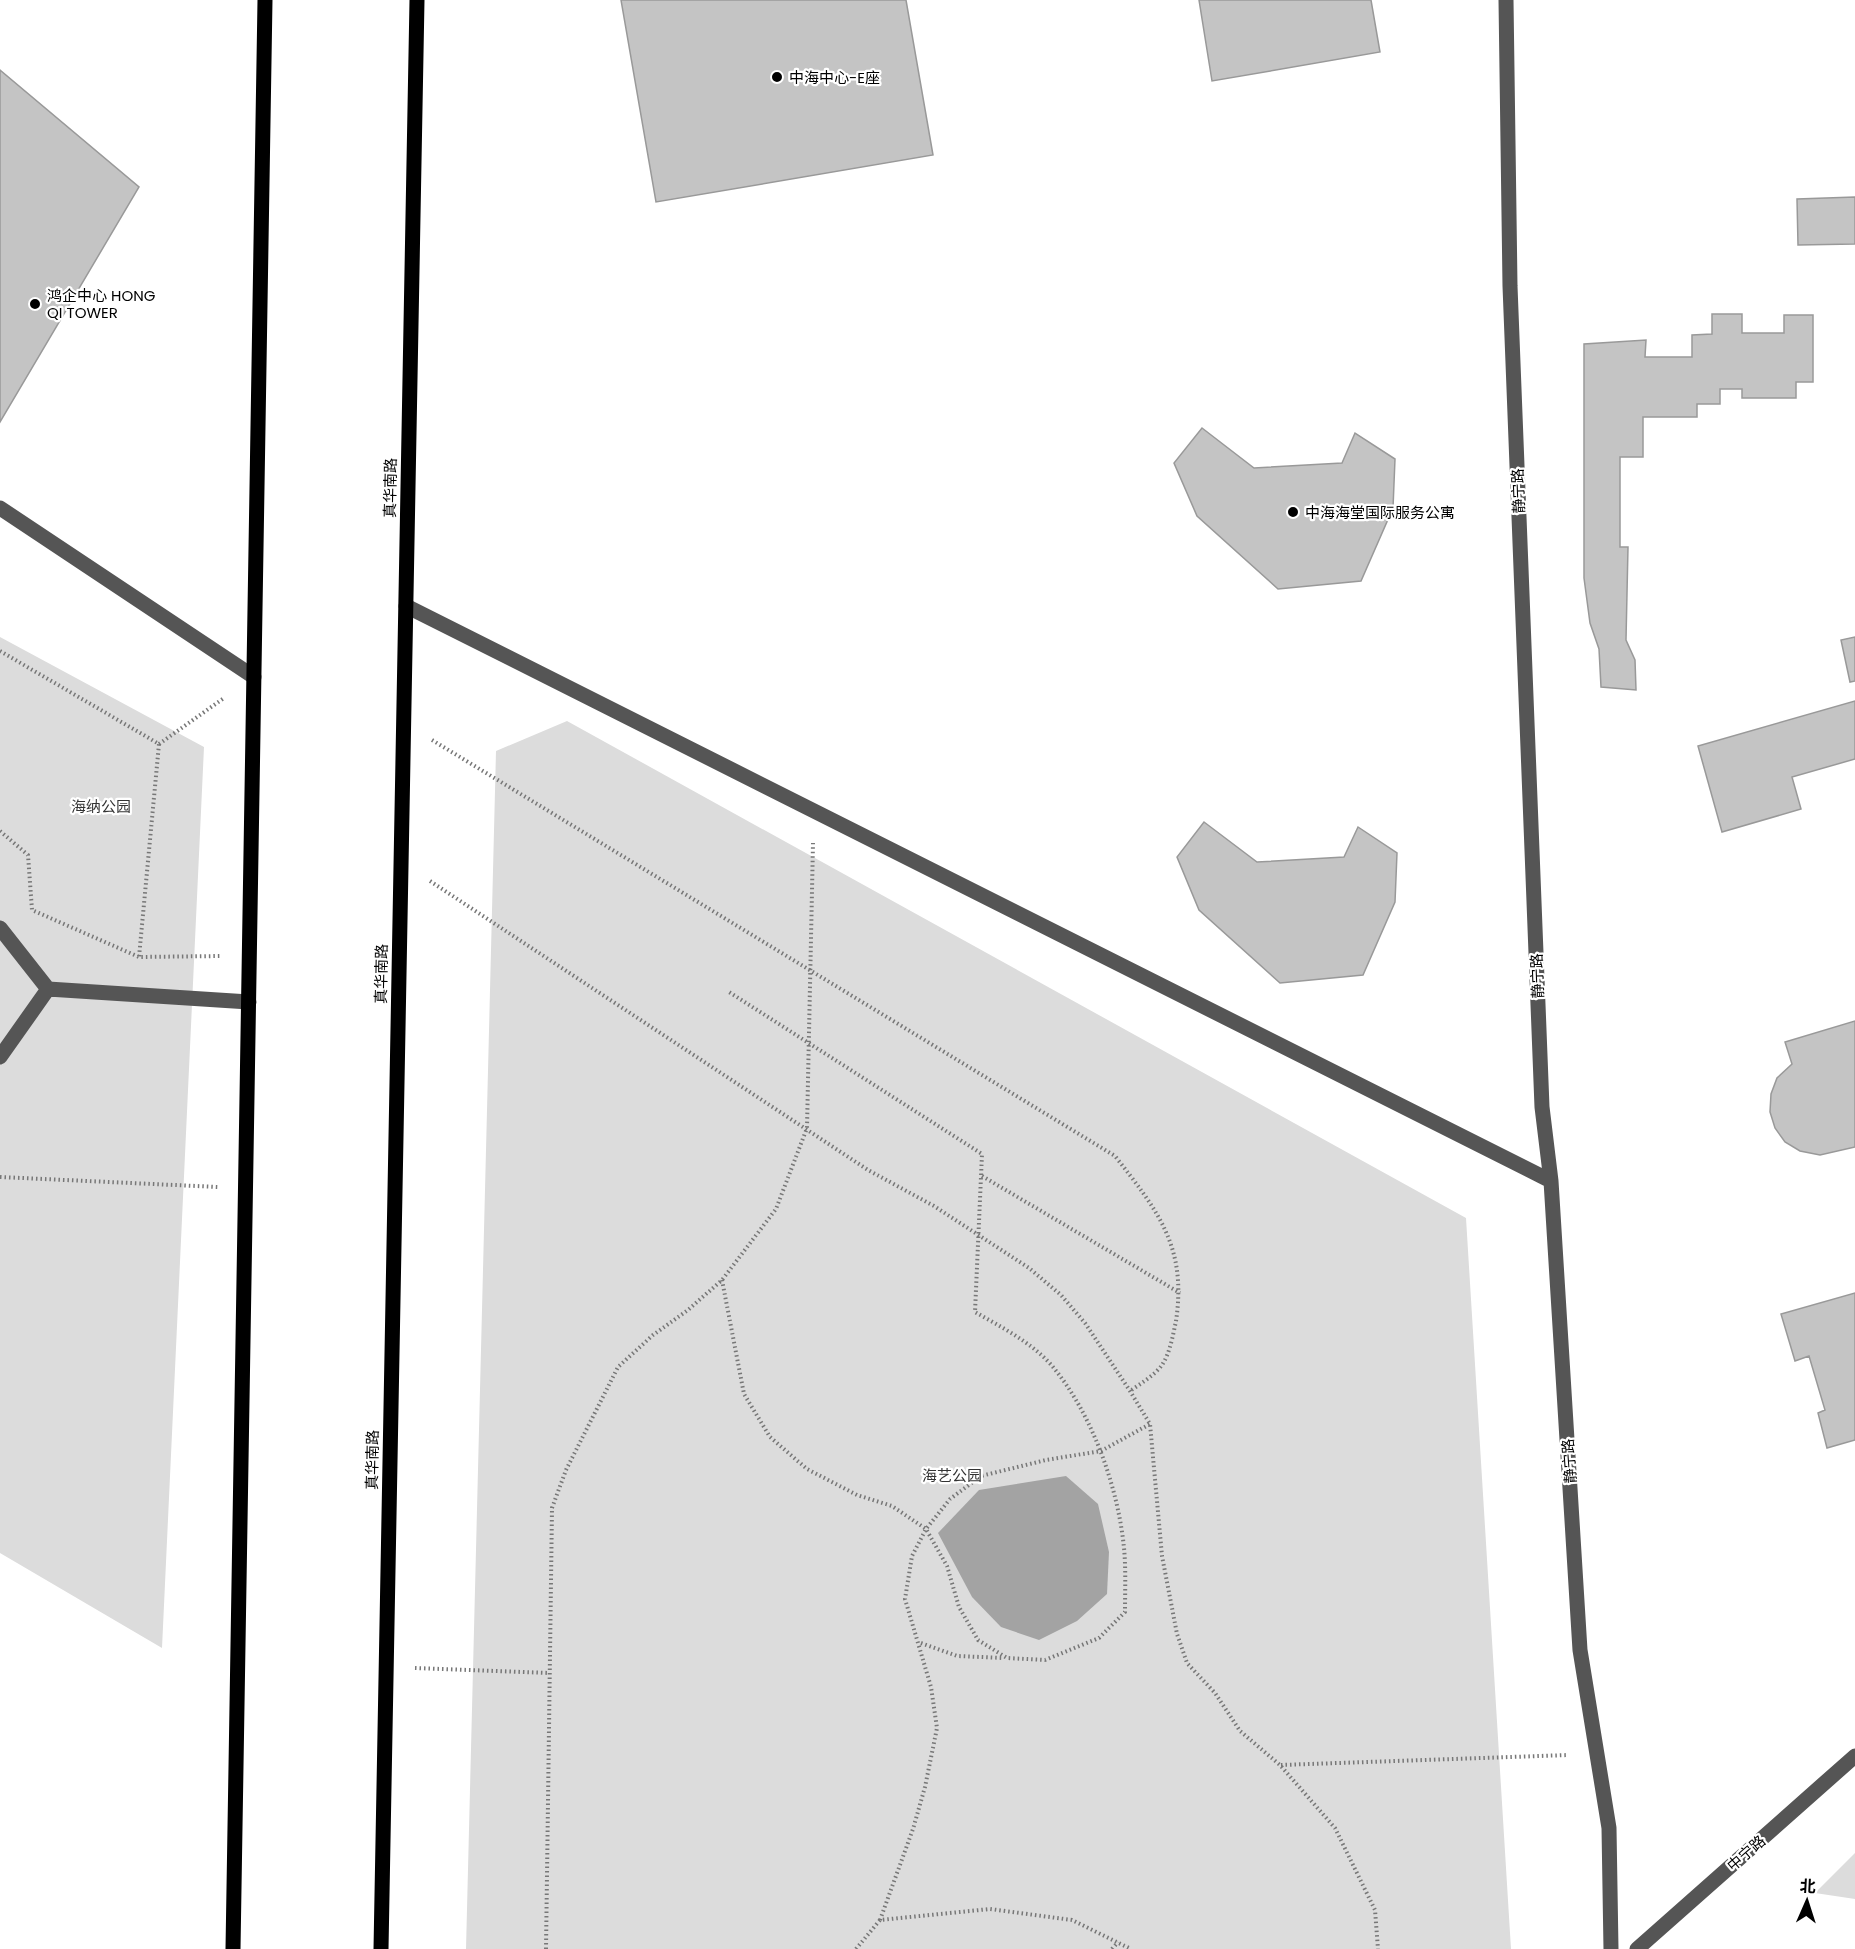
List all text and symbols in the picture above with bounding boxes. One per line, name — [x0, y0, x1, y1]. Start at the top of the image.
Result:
place label: 中海中心-E座 — [789, 67, 880, 88]
marker: 中海中心-E座 — [770, 70, 784, 84]
place label: 鸿企中心 HONG QI TOWER — [47, 285, 156, 323]
marker: 鸿企中心 HONG QI TOWER — [28, 297, 42, 311]
street label: 真华南路 — [379, 458, 401, 518]
street label: 静宁路 — [1507, 468, 1529, 514]
place label: 中海海堂国际服务公寓 — [1305, 502, 1455, 523]
marker: 中海海堂国际服务公寓 — [1286, 505, 1300, 519]
park label: 海纳公园 — [71, 796, 131, 817]
street label: 真华南路 — [370, 944, 392, 1004]
street label: 静宁路 — [1526, 953, 1548, 999]
street label: 真华南路 — [361, 1430, 383, 1490]
street label: 静宁路 — [1557, 1438, 1581, 1484]
park label: 海艺公园 — [922, 1465, 982, 1486]
street label: 中宁路 — [1722, 1830, 1770, 1876]
north arrow — [1777, 1871, 1837, 1931]
text: 北 — [1799, 1875, 1816, 1898]

